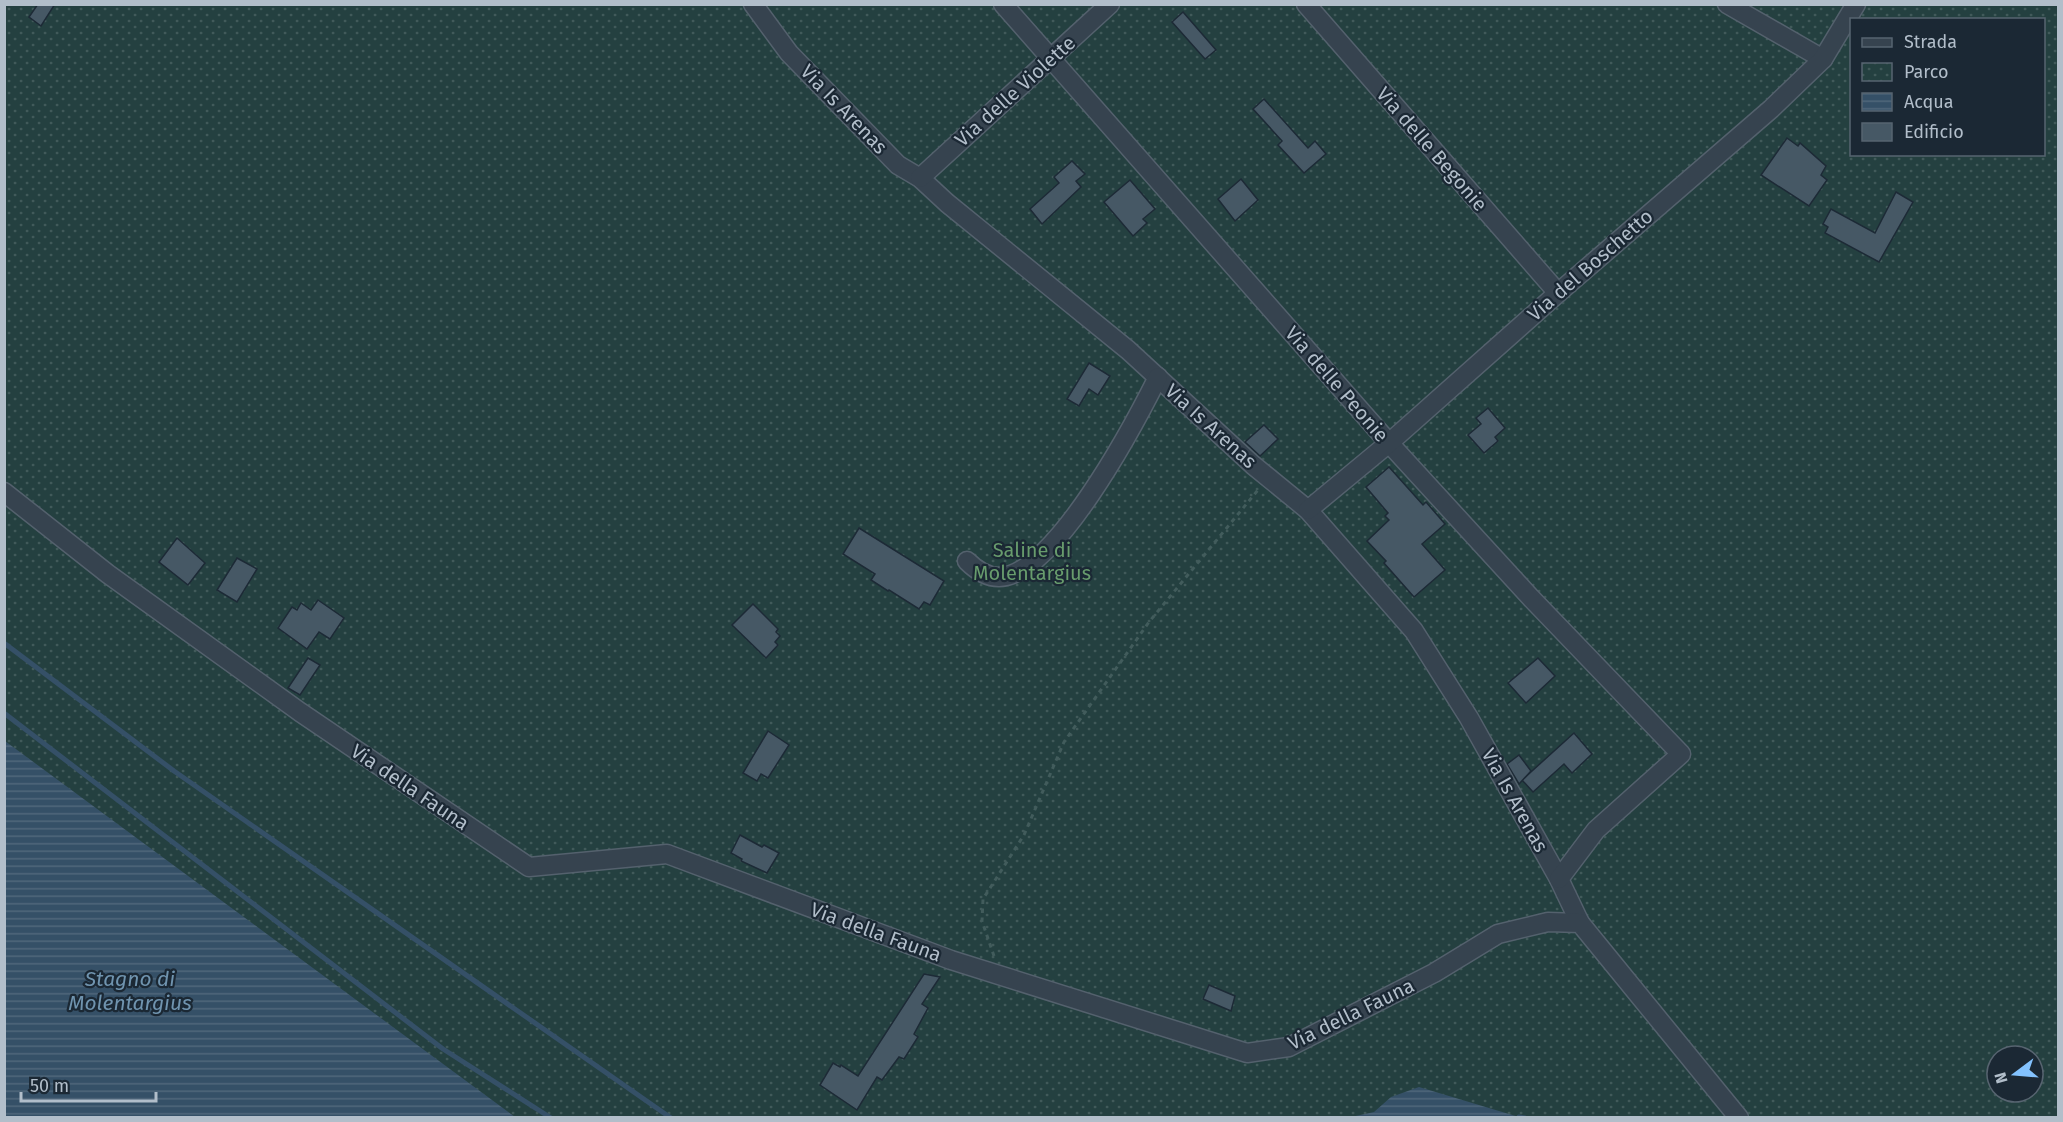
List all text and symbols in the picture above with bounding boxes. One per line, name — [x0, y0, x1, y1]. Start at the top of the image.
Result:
legend — [1850, 18, 2045, 156]
street label: Via delle Violette — [950, 31, 1080, 151]
text: Strada — [1904, 31, 1957, 53]
street label: Via Is Arenas — [796, 59, 892, 159]
text: Parco — [1904, 61, 1948, 83]
street label: Via delle Begonie — [1372, 82, 1492, 216]
text: Acqua — [1904, 91, 1954, 113]
text: Edificio — [1904, 121, 1964, 143]
street label: Via del Boschetto — [1522, 204, 1658, 326]
street label: Via delle Peonie — [1280, 321, 1394, 447]
street label: Via Is Arenas — [1160, 379, 1262, 473]
park label: Saline di Molentargius — [973, 538, 1091, 585]
street label: Via della Fauna — [346, 739, 474, 835]
street label: Via Is Arenas — [1477, 744, 1553, 856]
street label: Via della Fauna — [807, 897, 945, 967]
water label: Stagno di Molentargius — [68, 966, 192, 1016]
street label: Via della Fauna — [1284, 973, 1418, 1055]
north arrow — [1985, 1044, 2045, 1104]
scale bar — [21, 1065, 156, 1103]
text: N — [1990, 1070, 2012, 1086]
text: 50 m — [30, 1075, 69, 1097]

